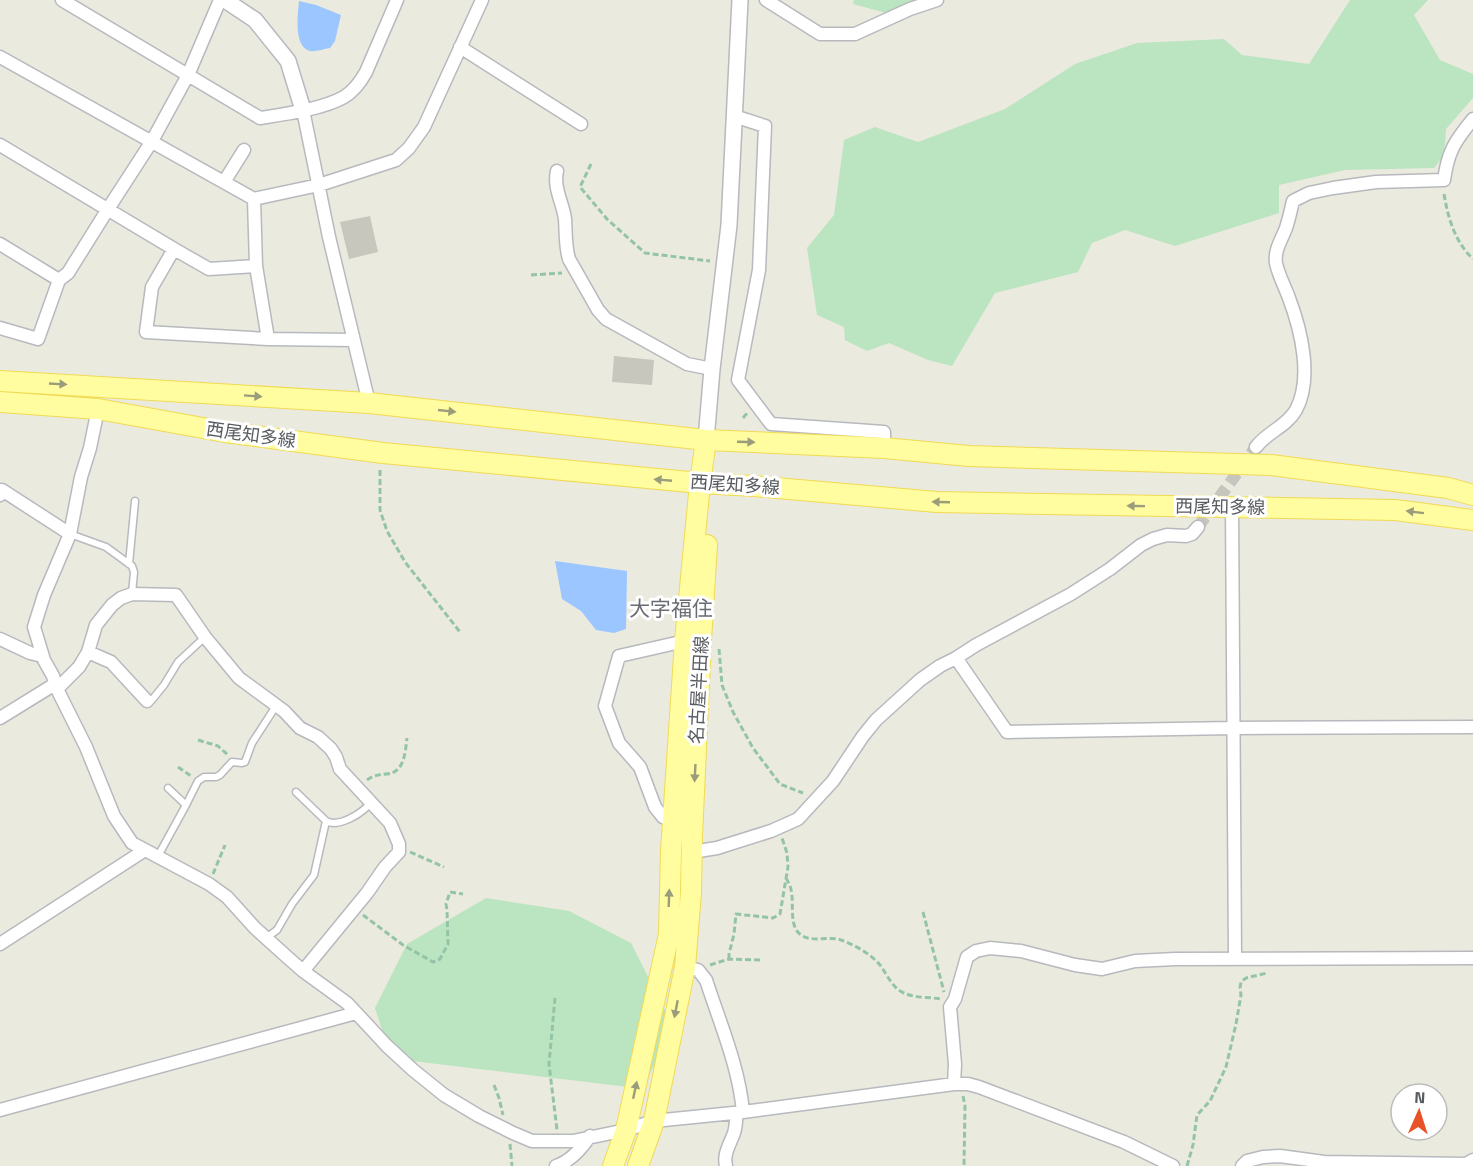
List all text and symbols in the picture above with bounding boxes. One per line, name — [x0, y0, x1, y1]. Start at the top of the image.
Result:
one-way arrow — [49, 379, 68, 389]
one-way arrow — [244, 391, 263, 400]
one-way arrow — [438, 407, 457, 416]
street label: 西尾知多線 — [205, 415, 298, 454]
one-way arrow — [736, 437, 755, 446]
street label: 西尾知多線 — [689, 468, 781, 501]
one-way arrow — [654, 475, 673, 485]
street label: 西尾知多線 — [1175, 492, 1265, 521]
one-way arrow — [932, 498, 951, 507]
one-way arrow — [1127, 502, 1146, 511]
one-way arrow — [1406, 507, 1425, 517]
district label: 大字福住 — [629, 592, 713, 624]
street label: 名古屋半田線 — [682, 635, 715, 745]
one-way arrow — [690, 763, 699, 782]
one-way arrow — [665, 889, 674, 908]
one-way arrow — [671, 999, 680, 1018]
one-way arrow — [630, 1080, 640, 1099]
north arrow — [1389, 1082, 1449, 1142]
text: N — [1414, 1085, 1426, 1109]

